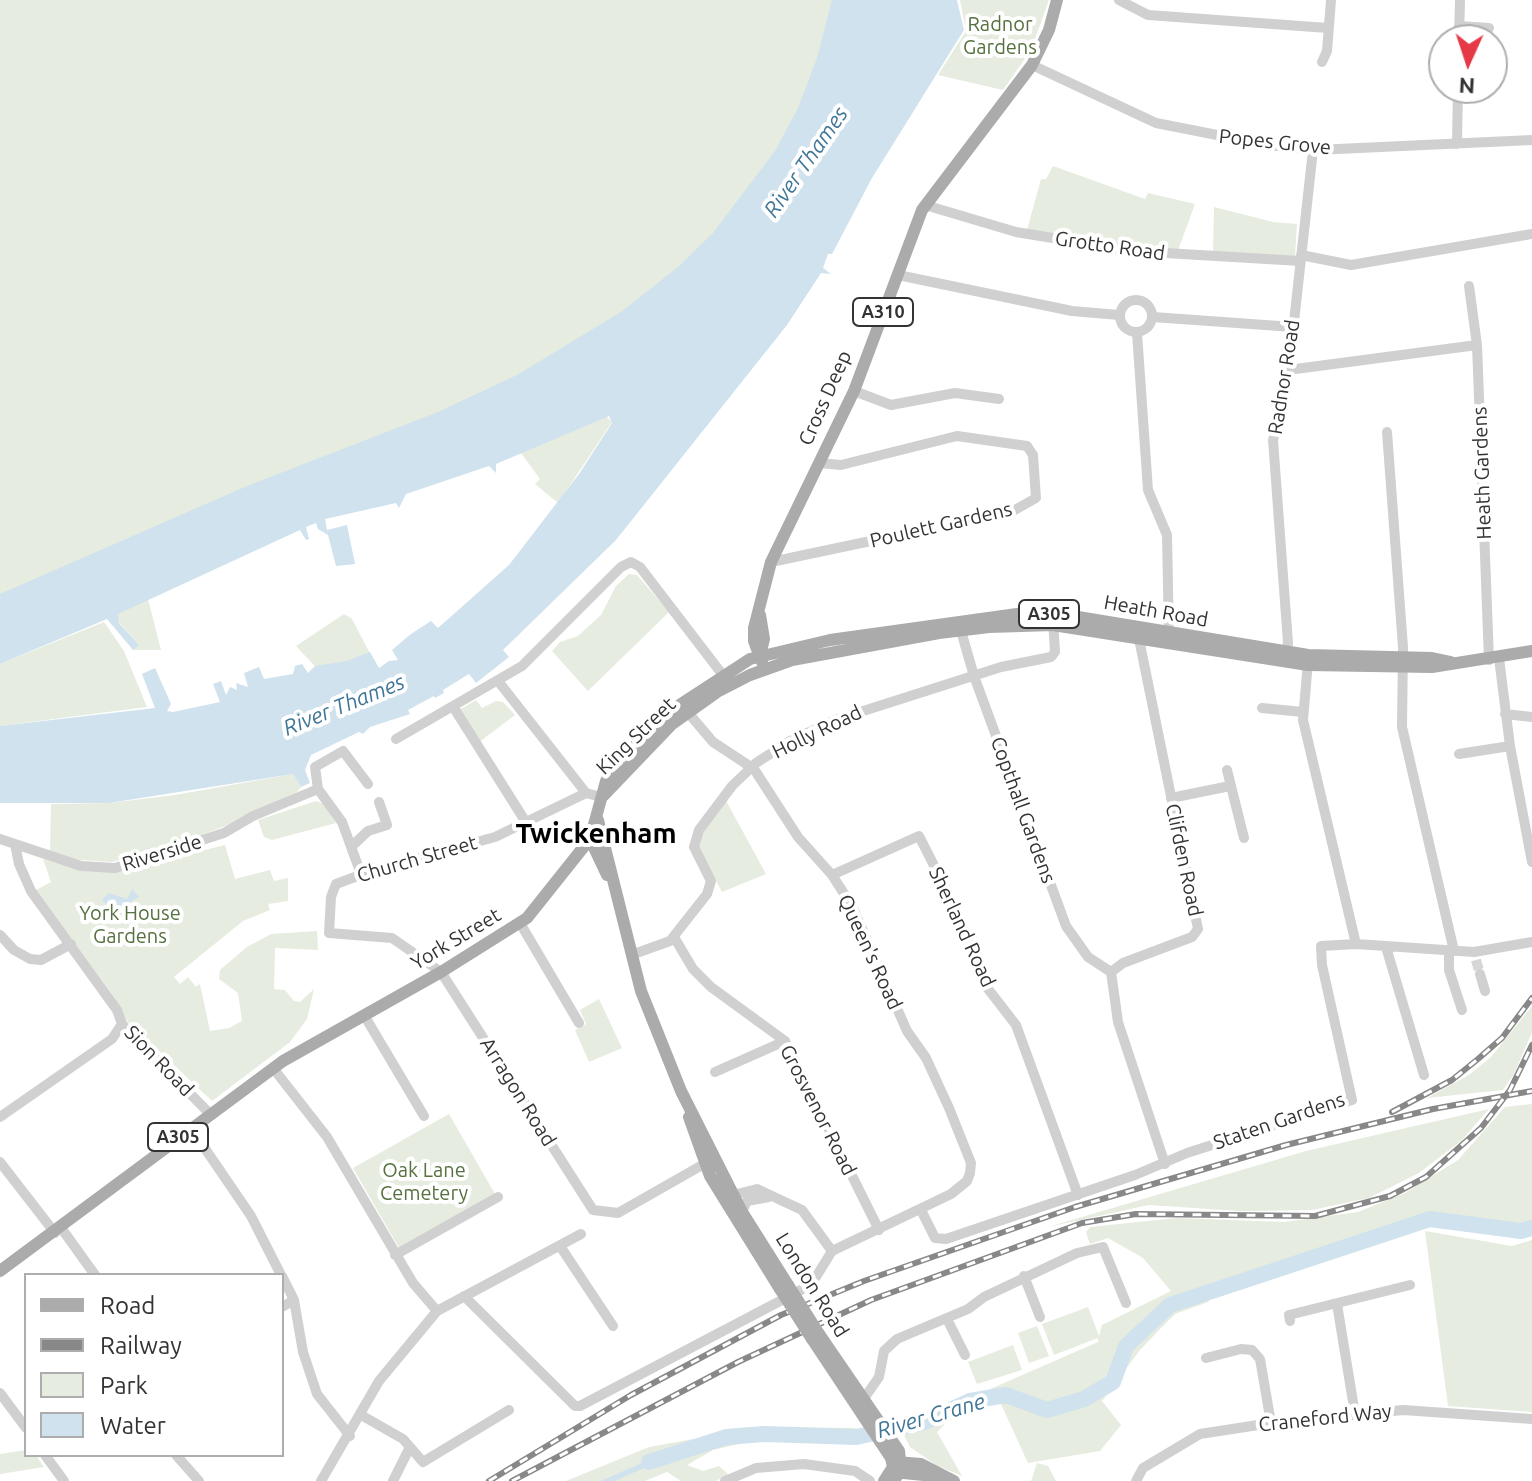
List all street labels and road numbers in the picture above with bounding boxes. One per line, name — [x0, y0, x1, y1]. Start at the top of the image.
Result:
street label: Popes Grove — [1218, 124, 1332, 160]
street label: Grotto Road — [1054, 226, 1166, 266]
road number: A310 — [853, 298, 913, 326]
street label: Radnor Road — [1263, 318, 1305, 436]
street label: Cross Deep — [793, 347, 857, 449]
street label: Heath Gardens — [1468, 406, 1496, 540]
street label: Poulett Gardens — [867, 497, 1015, 553]
street label: Heath Road — [1102, 590, 1210, 632]
road number: A305 — [1019, 600, 1079, 628]
street label: King Street — [591, 692, 681, 780]
street label: Holly Road — [768, 700, 866, 764]
street label: Copthall Gardens — [985, 733, 1061, 887]
street label: Clifden Road — [1160, 801, 1208, 919]
street label: Riverside — [119, 830, 205, 876]
street label: Church Street — [354, 830, 480, 888]
street label: Sherland Road — [924, 863, 1000, 991]
street label: Queen's Road — [833, 891, 907, 1013]
street label: York Street — [407, 903, 505, 975]
street label: Sion Road — [119, 1021, 199, 1101]
street label: Arragon Road — [475, 1033, 561, 1151]
street label: Grosvenor Road — [775, 1041, 861, 1179]
street label: Staten Gardens — [1210, 1087, 1348, 1155]
road number: A305 — [148, 1123, 208, 1151]
street label: London Road — [770, 1228, 854, 1342]
street label: Craneford Way — [1257, 1399, 1393, 1437]

